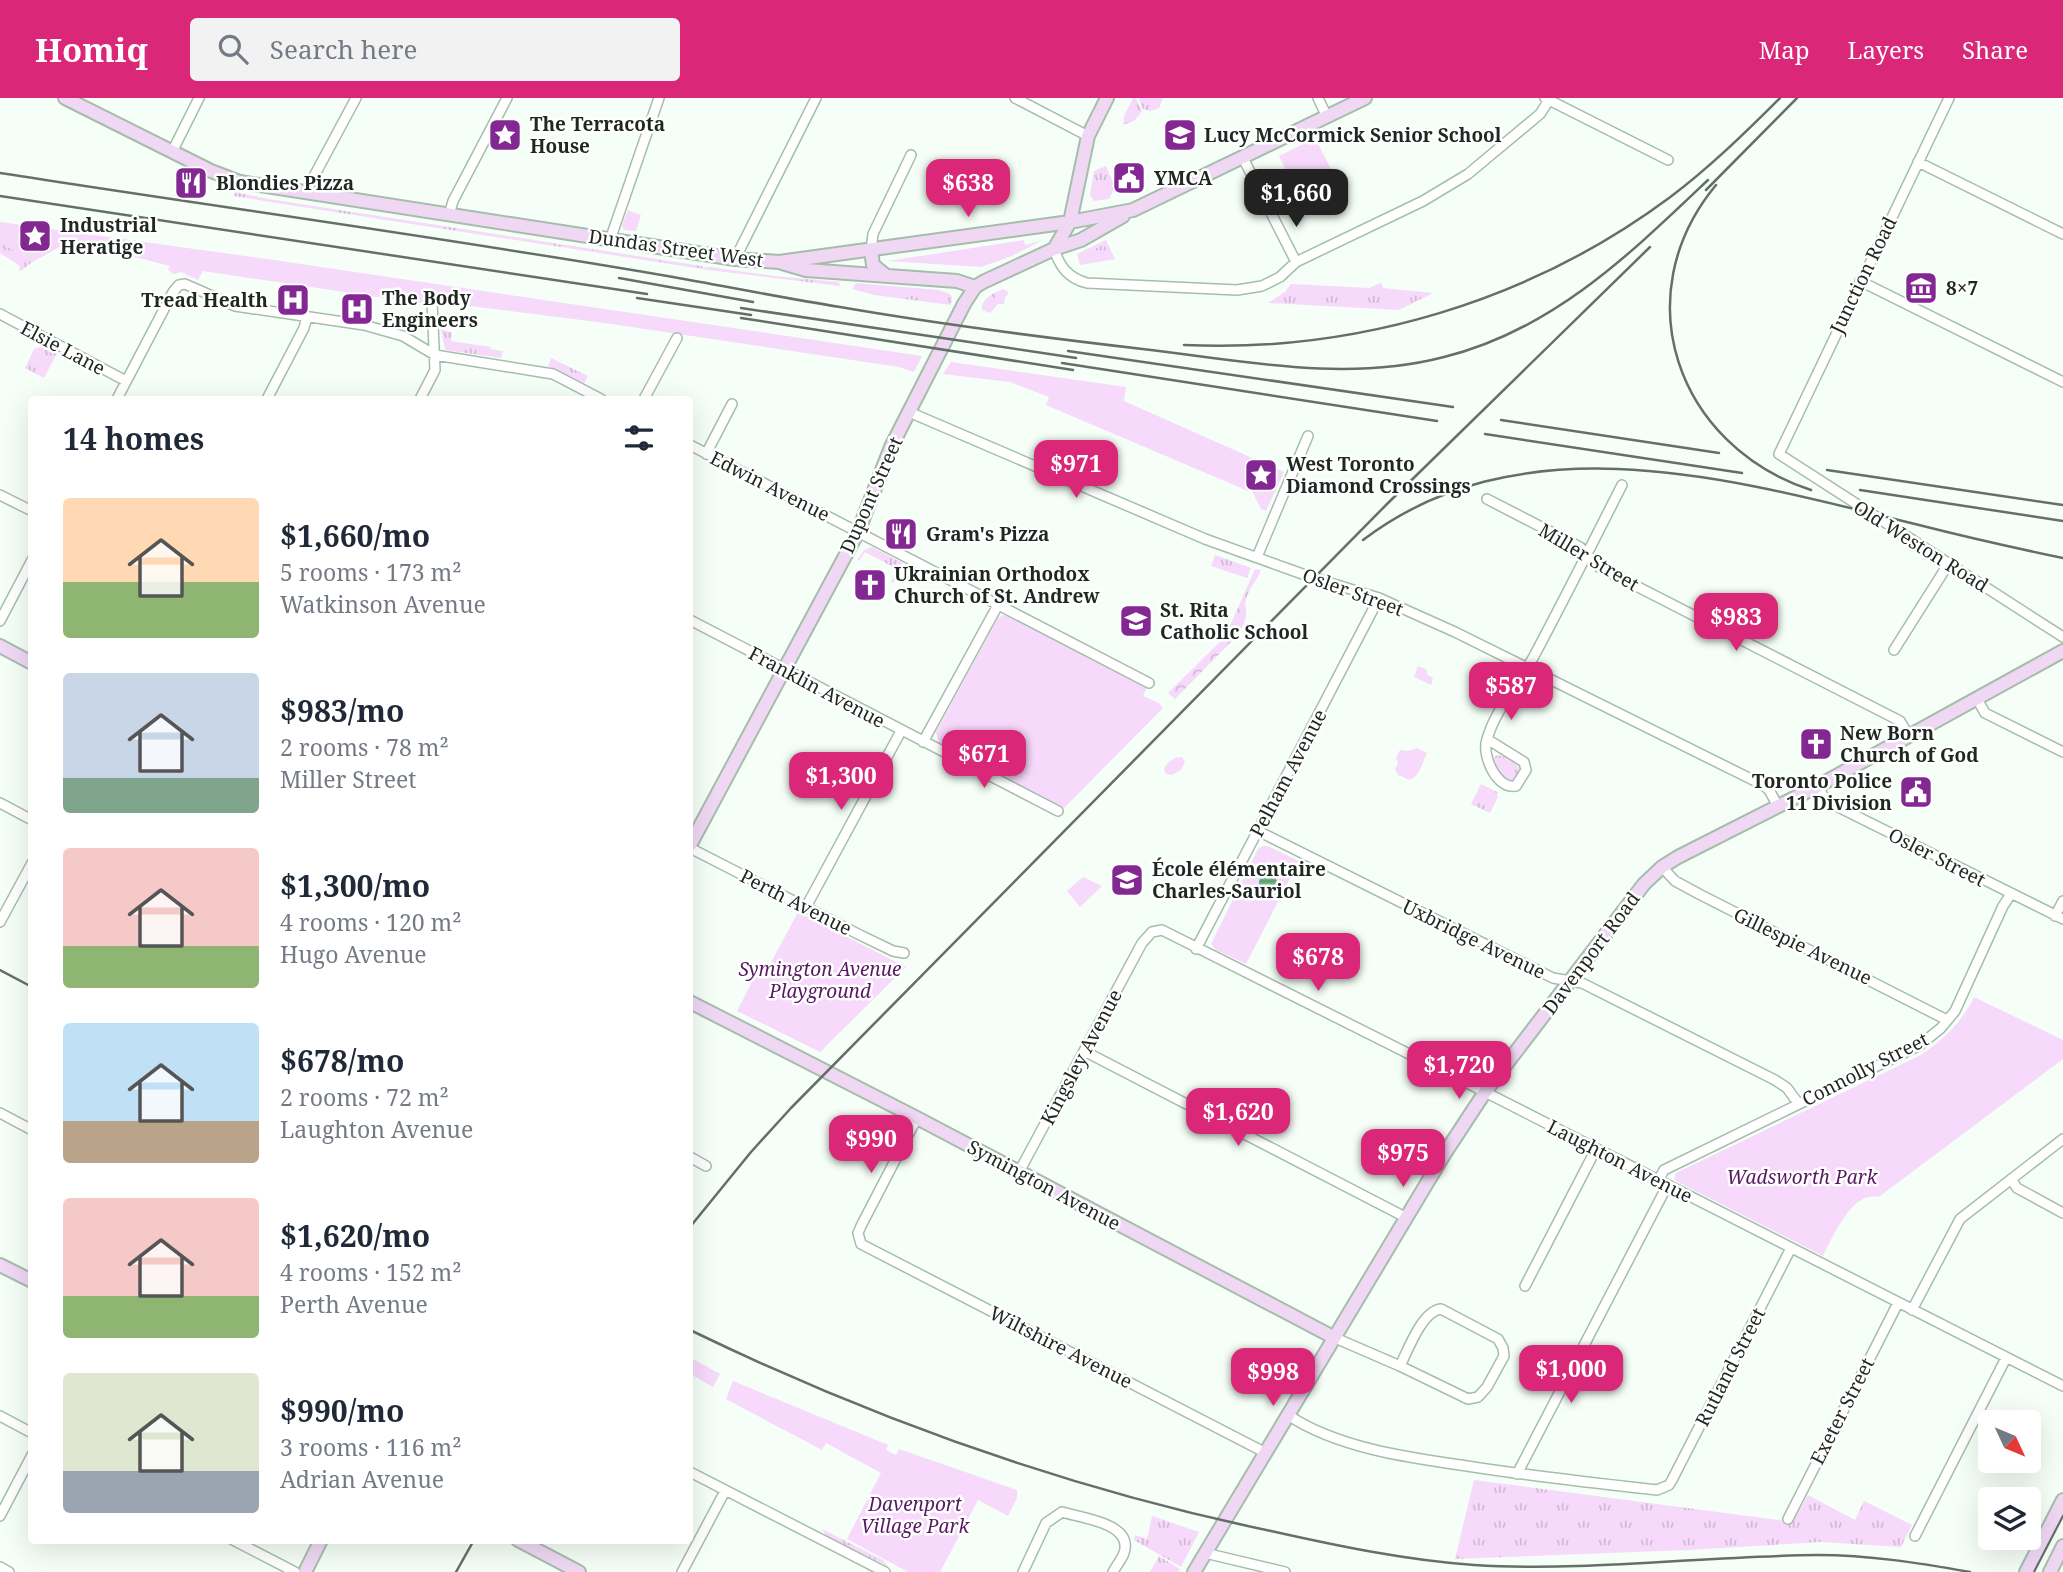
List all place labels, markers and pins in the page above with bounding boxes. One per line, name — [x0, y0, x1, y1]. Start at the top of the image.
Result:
place label: The Terracota House — [530, 111, 665, 159]
place icon: The Terracota House — [486, 116, 524, 154]
school or university icon: Lucy McCormick Senior School — [1161, 116, 1199, 154]
place label: Lucy McCormick Senior School — [1204, 122, 1502, 148]
pin: $638 — [927, 159, 1009, 219]
public building icon: YMCA — [1110, 159, 1148, 197]
restaurant icon: Blondies Pizza — [172, 164, 210, 202]
place label: YMCA — [1154, 165, 1213, 191]
place label: Blondies Pizza — [216, 170, 354, 196]
pin: $1,660 — [1239, 170, 1353, 229]
place label: Industrial Heratige — [60, 212, 157, 260]
place icon: Industrial Heratige — [16, 217, 54, 255]
museum icon: 8×7 — [1902, 269, 1940, 307]
place label: 8×7 — [1946, 275, 1978, 301]
hospital icon: Tread Health — [274, 281, 312, 319]
place label: The Body Engineers — [382, 285, 478, 333]
place label: Tread Health — [141, 287, 268, 313]
hospital icon: The Body Engineers — [338, 290, 376, 328]
pin: $971 — [1035, 440, 1117, 500]
place label: West Toronto Diamond Crossings — [1286, 451, 1471, 499]
place icon: West Toronto Diamond Crossings — [1242, 456, 1280, 494]
restaurant icon: Gram's Pizza — [882, 515, 920, 553]
place label: Gram's Pizza — [926, 521, 1049, 547]
place label: Ukrainian Orthodox Church of St. Andrew — [894, 561, 1100, 609]
church icon: Ukrainian Orthodox Church of St. Andrew — [851, 566, 889, 604]
pin: $983 — [1695, 594, 1777, 653]
place label: St. Rita Catholic School — [1160, 597, 1308, 645]
school or university icon: St. Rita Catholic School — [1117, 602, 1155, 640]
pin: $587 — [1470, 662, 1552, 722]
place label: New Born Church of God — [1840, 720, 1979, 768]
church icon: New Born Church of God — [1797, 725, 1835, 763]
pin: $671 — [943, 730, 1025, 790]
pin: $1,300 — [784, 752, 898, 812]
place label: Toronto Police 11 Division — [1752, 768, 1892, 816]
public building icon: Toronto Police 11 Division — [1897, 773, 1935, 811]
place label: École élémentaire Charles-Sauriol — [1152, 856, 1326, 904]
school or university icon: École élémentaire Charles-Sauriol — [1108, 861, 1146, 899]
pin: $678 — [1277, 934, 1359, 993]
pin: $1,720 — [1402, 1042, 1516, 1101]
pin: $1,620 — [1181, 1088, 1295, 1148]
pin: $990 — [830, 1116, 912, 1175]
pin: $975 — [1362, 1130, 1444, 1189]
pin: $1,000 — [1514, 1346, 1628, 1405]
pin: $998 — [1232, 1348, 1314, 1408]

